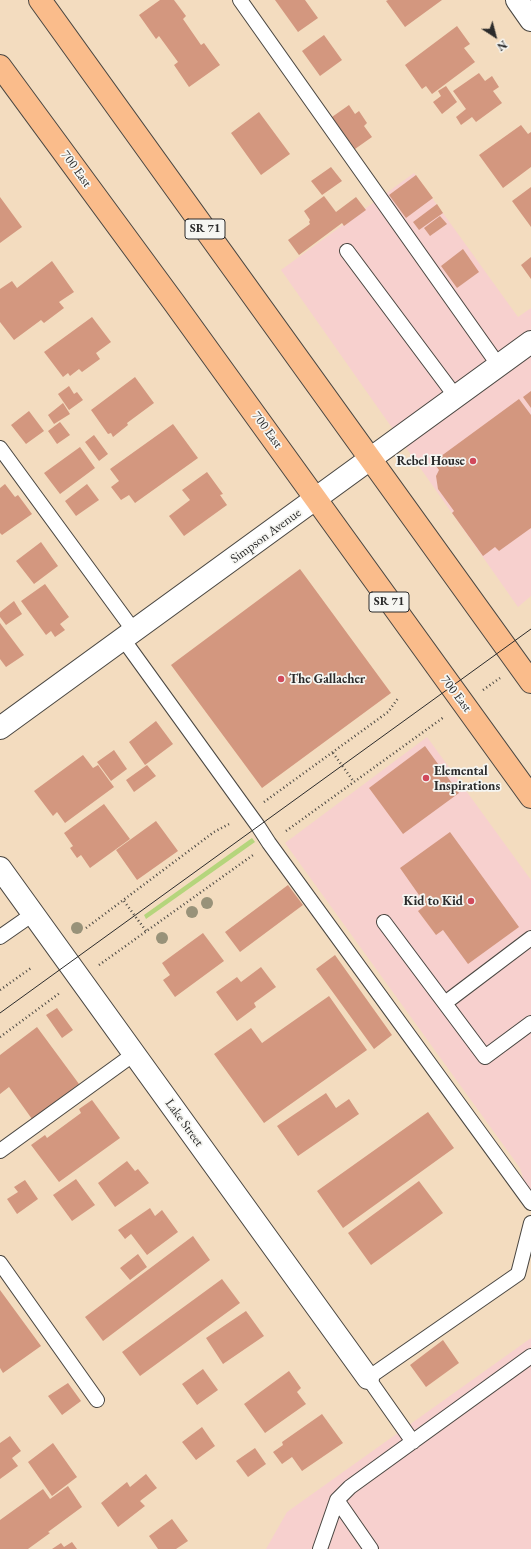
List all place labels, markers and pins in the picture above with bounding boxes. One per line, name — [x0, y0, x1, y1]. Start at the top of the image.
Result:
place label: Rebel House — [396, 453, 465, 469]
marker: Rebel House — [468, 456, 478, 466]
place label: The Gallacher — [289, 671, 365, 687]
marker: The Gallacher — [276, 674, 286, 684]
place label: Elemental Inspirations — [434, 763, 500, 794]
marker: Elemental Inspirations — [421, 773, 431, 783]
place label: Kid to Kid — [404, 893, 463, 909]
marker: Kid to Kid — [466, 896, 476, 906]

